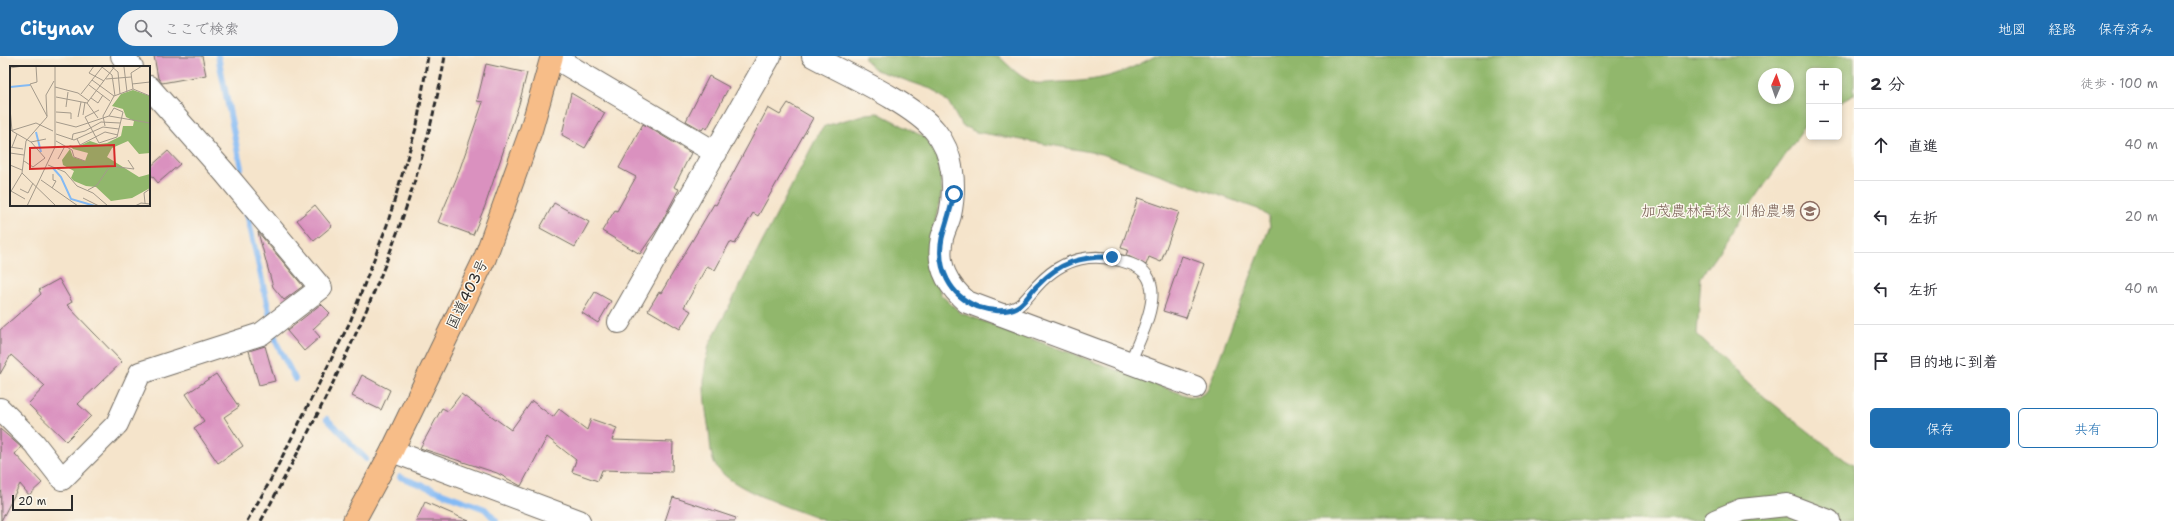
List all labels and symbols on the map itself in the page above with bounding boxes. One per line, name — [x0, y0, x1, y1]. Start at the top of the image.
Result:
inset map — [10, 66, 150, 206]
north arrow — [1758, 68, 1794, 104]
route start — [945, 185, 963, 203]
school or university icon: 加茂農林高校 川船農場 — [1799, 200, 1821, 222]
place label: 加茂農林高校 川船農場 — [1641, 201, 1796, 221]
route end — [1103, 248, 1121, 266]
street label: 国道403号 — [441, 256, 493, 332]
scale bar — [12, 493, 73, 512]

